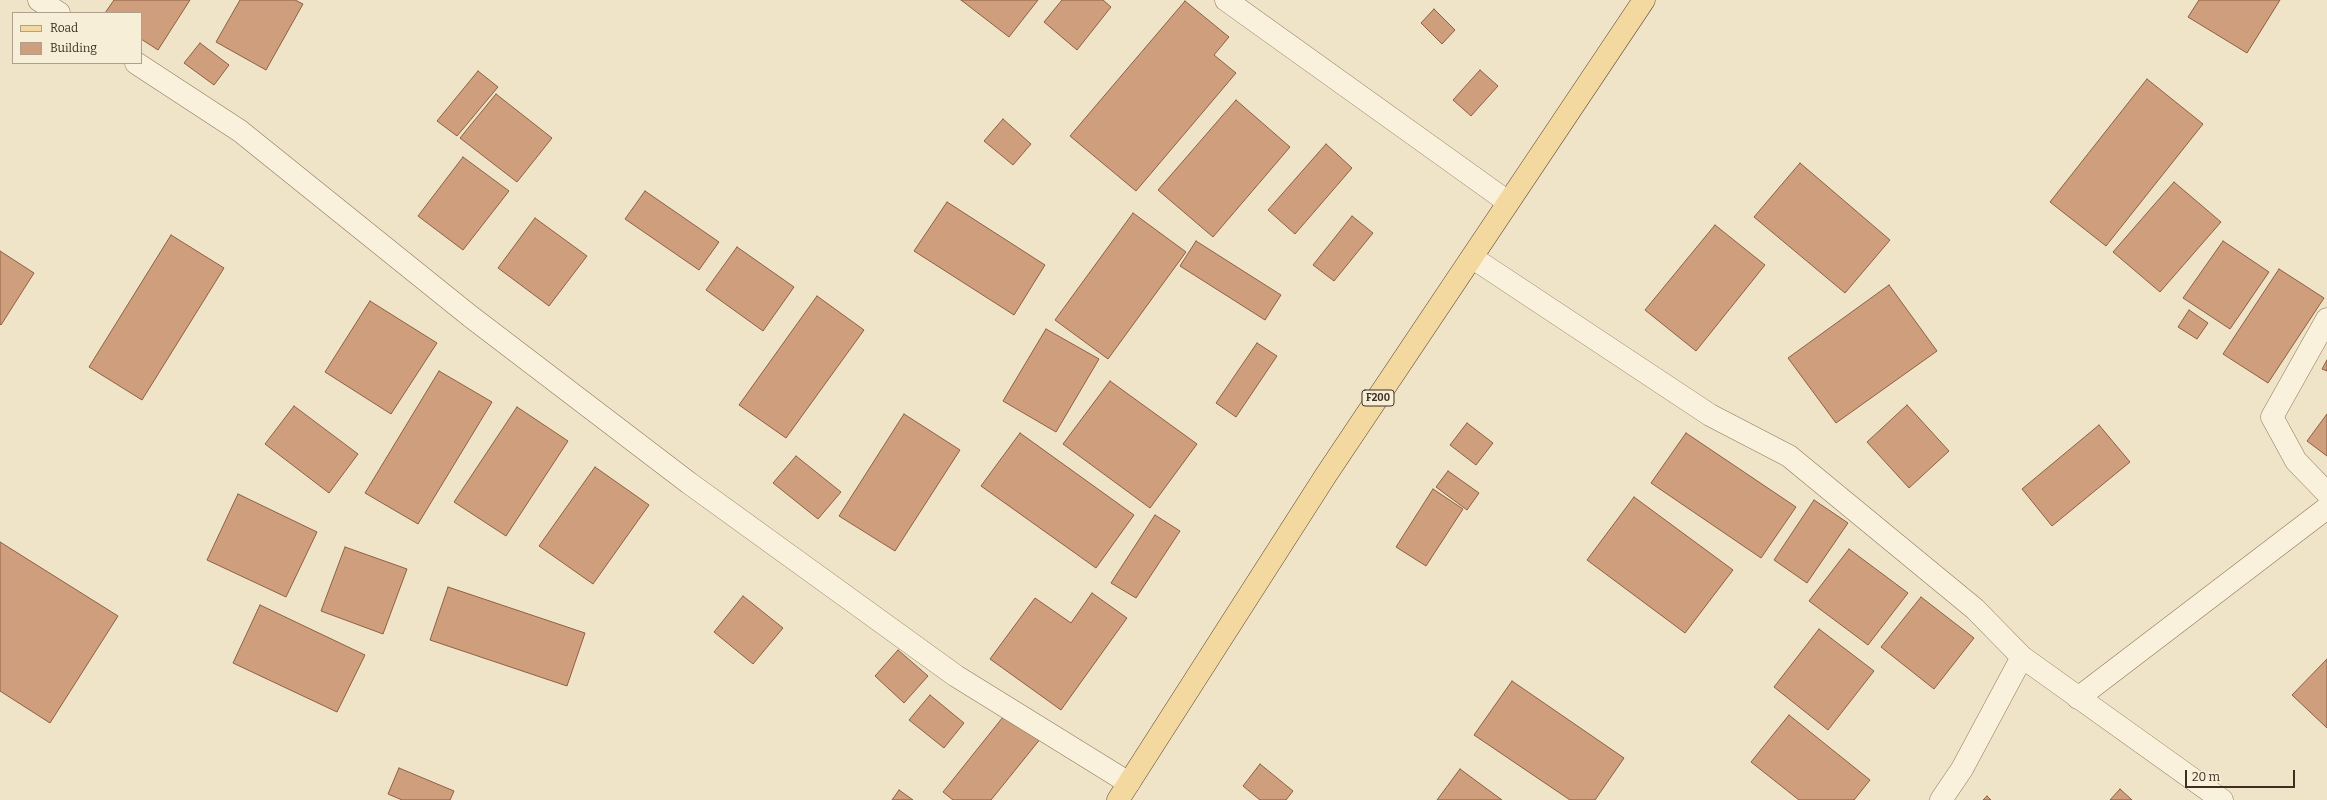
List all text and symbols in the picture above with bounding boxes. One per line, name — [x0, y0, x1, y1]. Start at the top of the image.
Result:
legend — [12, 12, 142, 64]
text: Road — [50, 21, 78, 35]
text: Building — [50, 41, 97, 55]
road number: F200 — [1362, 390, 1394, 406]
scale bar — [2187, 762, 2297, 788]
text: 20 m — [2192, 770, 2220, 784]

